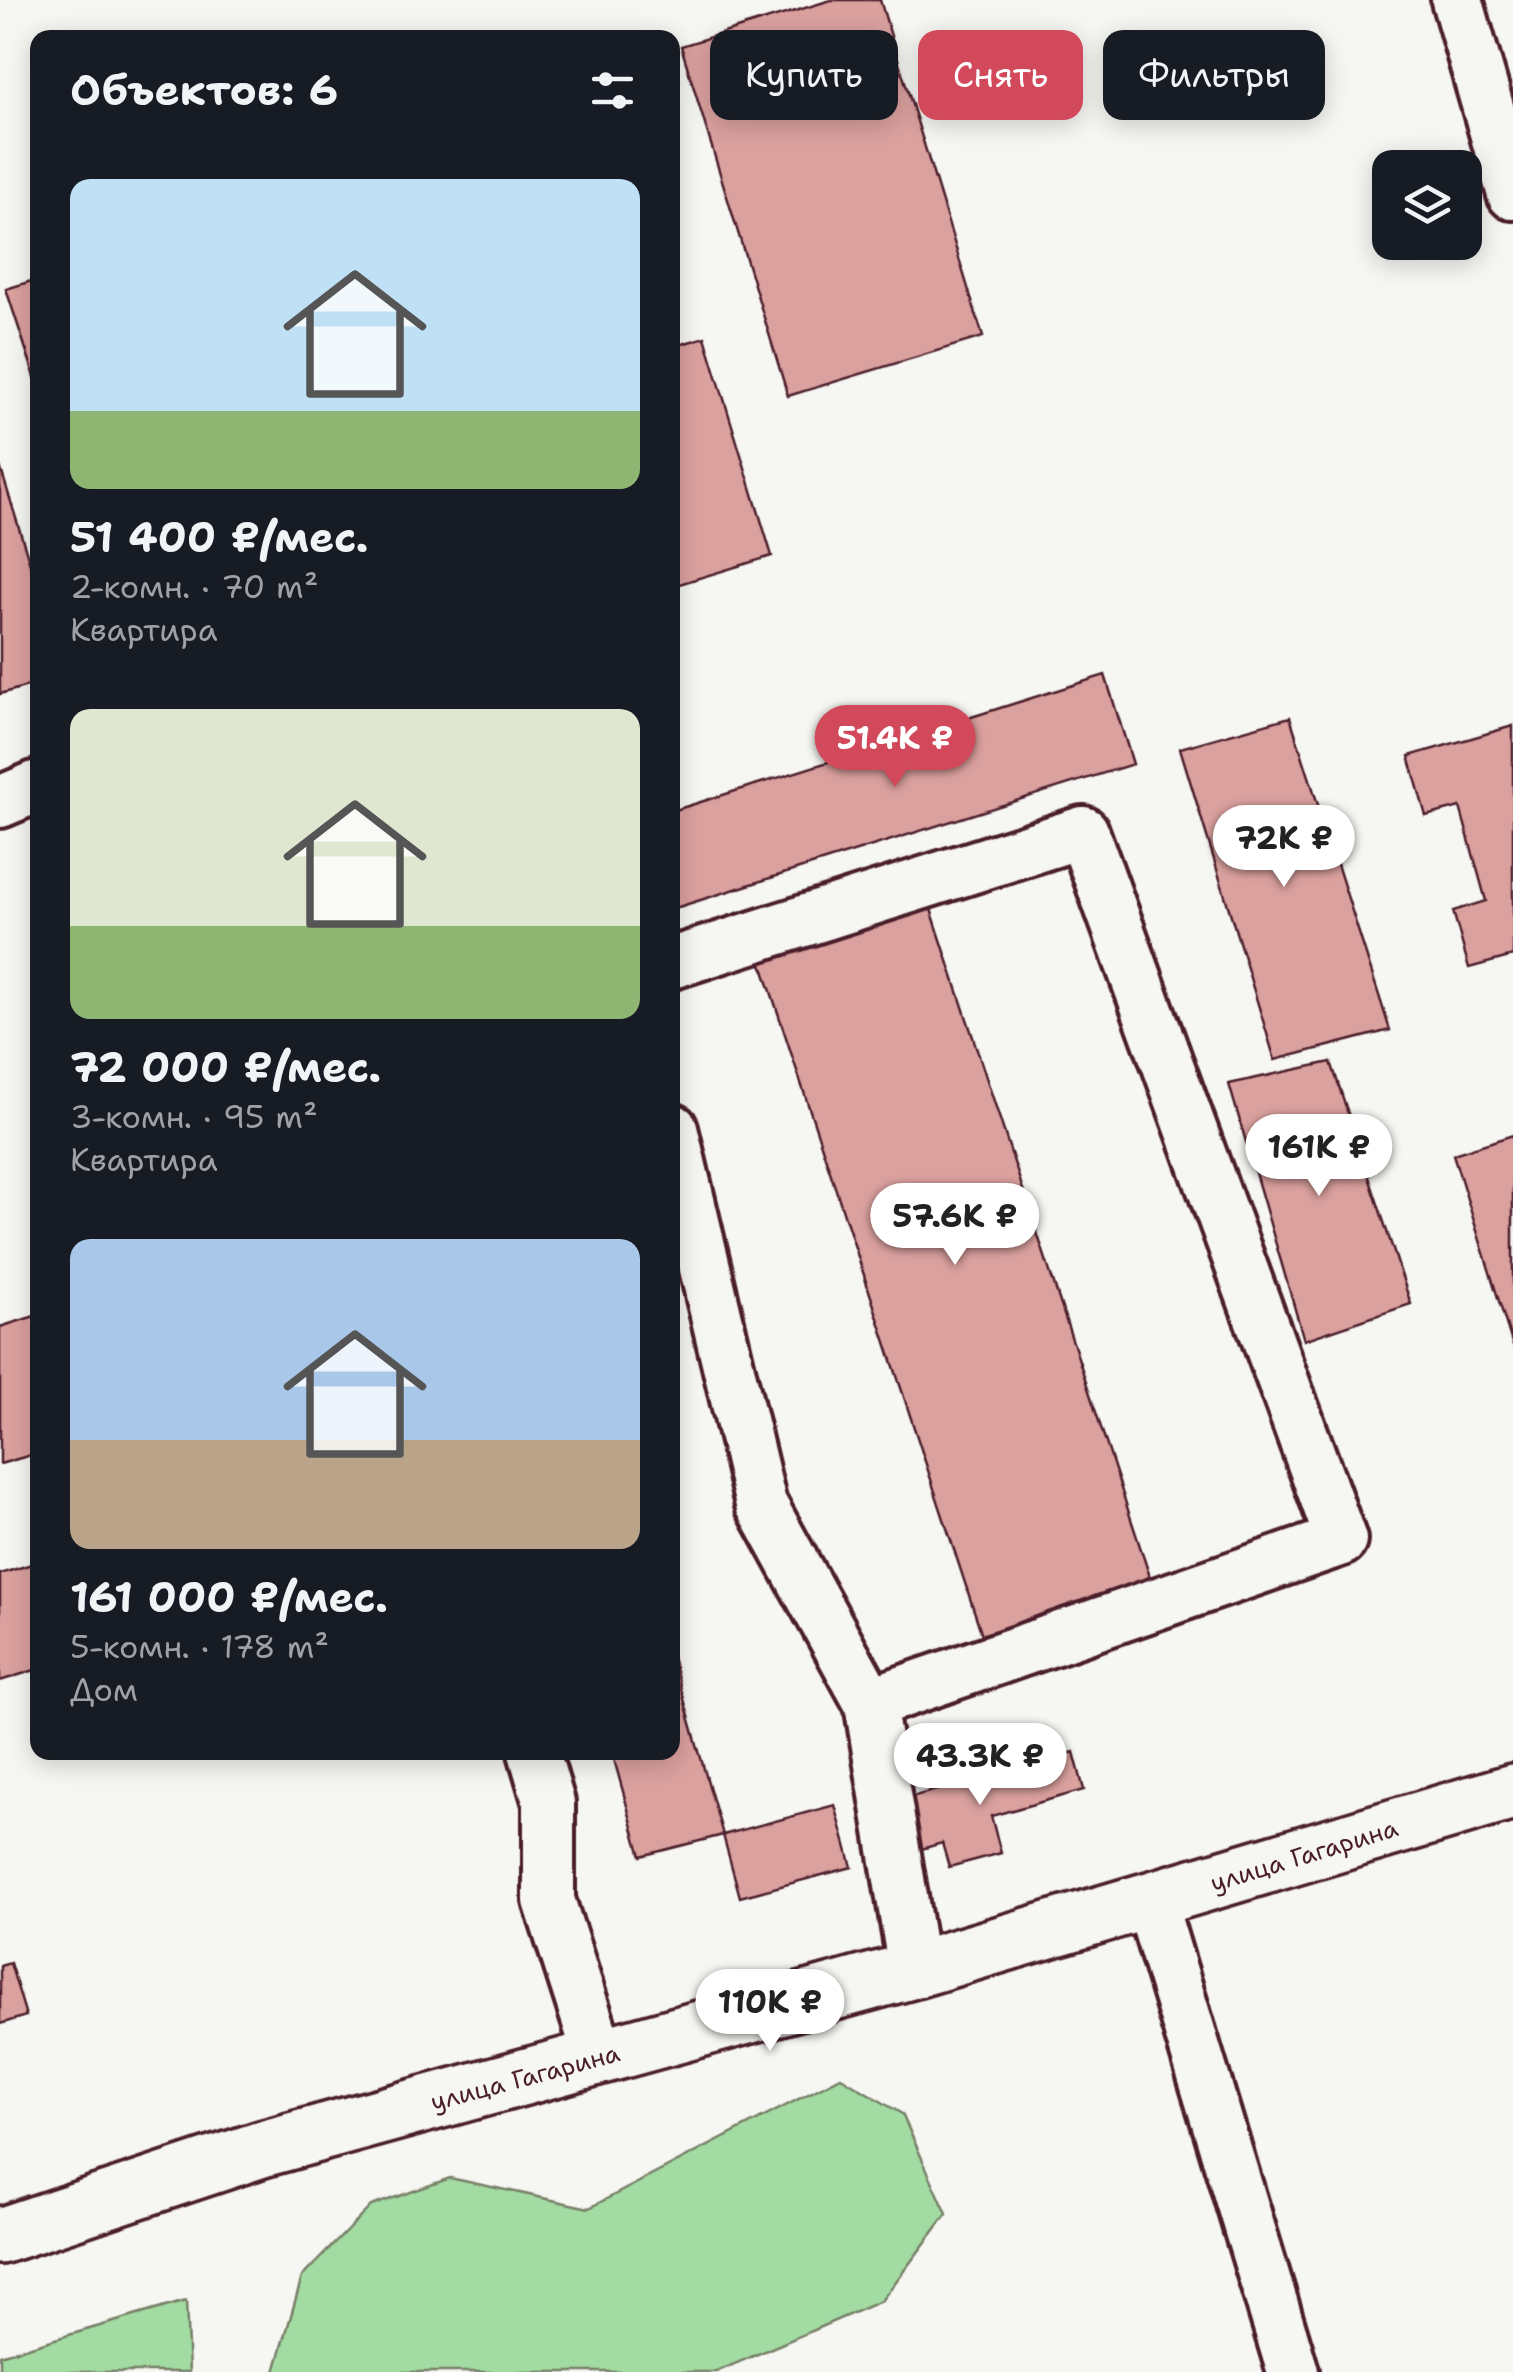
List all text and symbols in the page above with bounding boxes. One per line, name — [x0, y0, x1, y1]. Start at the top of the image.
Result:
chip: Купить — [710, 30, 898, 120]
chip: Снять — [918, 30, 1083, 120]
chip: Фильтры — [1103, 30, 1325, 120]
text: Объектов: 6 — [70, 62, 338, 118]
icon: filters — [585, 63, 640, 118]
map controls — [1372, 150, 1482, 260]
button: layers — [1372, 150, 1482, 260]
icon: home — [265, 244, 445, 424]
text: 51 400 ₽/мес. — [70, 509, 369, 565]
text: 2-комн. · 70 m² — [70, 565, 318, 608]
text: Квартира — [70, 608, 218, 651]
pin: 51.4K ₽ — [803, 705, 987, 790]
text: 51.4K ₽ — [837, 716, 953, 759]
icon: home — [265, 774, 445, 954]
pin: 72K ₽ — [1214, 805, 1354, 890]
text: 72K ₽ — [1235, 816, 1333, 859]
text: 72 000 ₽/мес. — [70, 1039, 381, 1095]
text: 3-комн. · 95 m² — [70, 1095, 318, 1138]
pin: 161K ₽ — [1238, 1114, 1400, 1199]
text: 161K ₽ — [1267, 1125, 1371, 1168]
text: Квартира — [70, 1138, 218, 1181]
pin: 57.6K ₽ — [863, 1183, 1047, 1268]
text: 57.6K ₽ — [892, 1194, 1018, 1237]
icon: home — [265, 1304, 445, 1484]
text: 161 000 ₽/мес. — [70, 1569, 388, 1625]
text: 5-комн. · 178 m² — [70, 1625, 329, 1668]
text: Дом — [70, 1668, 138, 1711]
pin: 43.3K ₽ — [888, 1723, 1072, 1808]
text: 43.3K ₽ — [916, 1734, 1044, 1777]
street label: улица Гагарина — [1206, 1810, 1402, 1900]
pin: 110K ₽ — [689, 1969, 851, 2054]
text: 110K ₽ — [717, 1980, 823, 2023]
street label: улица Гагарина — [427, 2035, 624, 2119]

